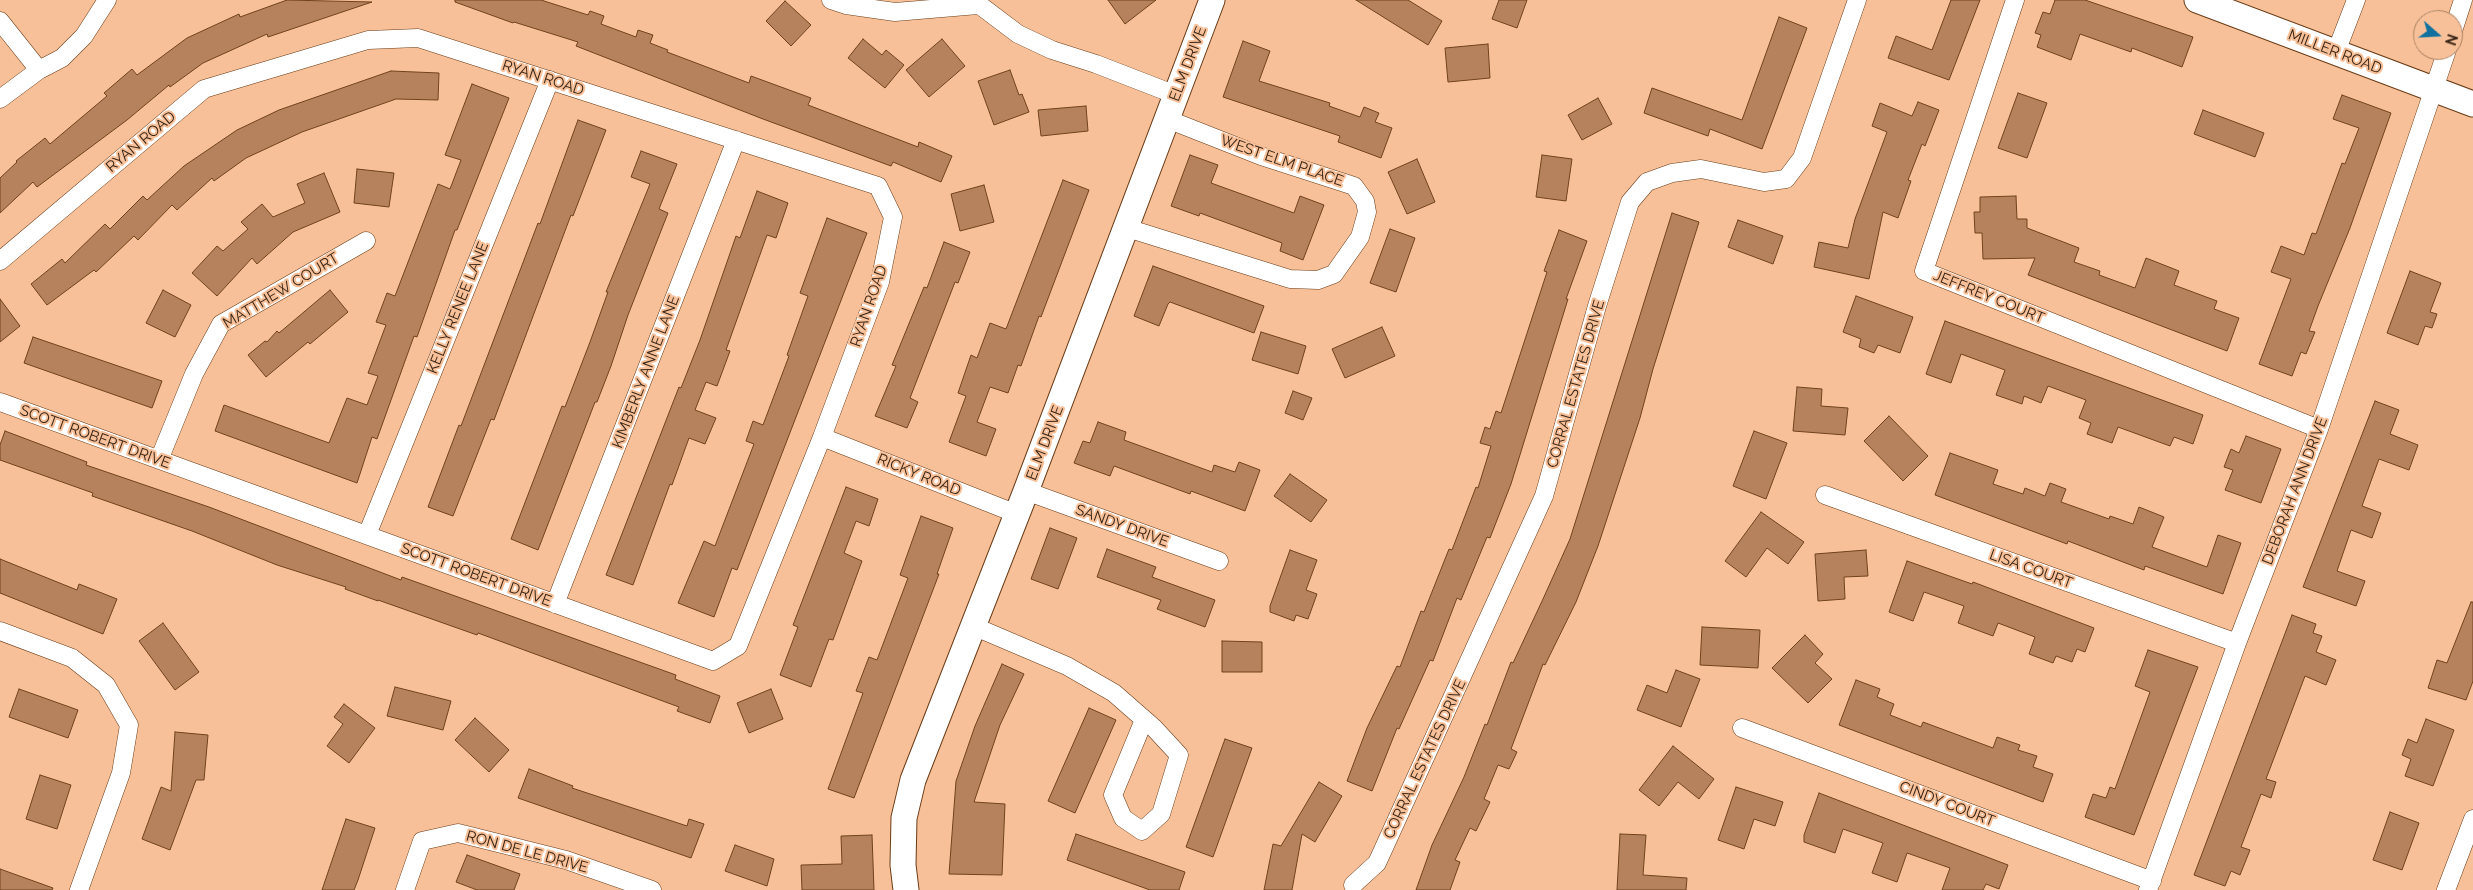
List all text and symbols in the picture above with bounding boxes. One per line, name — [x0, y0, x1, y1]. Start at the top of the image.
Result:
north arrow — [2413, 10, 2463, 60]
street label: ELM DRIVE — [1166, 24, 1210, 104]
street label: MILLER ROAD — [2286, 26, 2384, 78]
text: N — [2442, 32, 2461, 47]
street label: RYAN ROAD — [500, 56, 586, 100]
street label: RYAN ROAD — [103, 108, 179, 176]
street label: WEST ELM PLACE — [1218, 132, 1346, 190]
street label: KELLY RENEE LANE — [423, 240, 493, 376]
street label: MATTHEW COURT — [220, 249, 342, 333]
street label: RYAN ROAD — [847, 263, 891, 349]
street label: JEFFREY COURT — [1931, 267, 2047, 327]
street label: KIMBERLY ANNE LANE — [609, 293, 683, 451]
street label: CORRAL ESTATES DRIVE — [1543, 298, 1609, 470]
street label: SCOTT ROBERT DRIVE — [17, 401, 173, 473]
street label: ELM DRIVE — [1023, 403, 1067, 483]
street label: DEBORAH ANN DRIVE — [2259, 415, 2331, 567]
street label: RICKY ROAD — [875, 450, 963, 500]
street label: SANDY DRIVE — [1073, 501, 1171, 551]
street label: SCOTT ROBERT DRIVE — [398, 539, 554, 611]
street label: LISA COURT — [1987, 546, 2075, 592]
street label: CORRAL ESTATES DRIVE — [1380, 676, 1470, 842]
street label: CINDY COURT — [1897, 778, 1997, 830]
street label: RON DE LE DRIVE — [464, 827, 590, 877]

